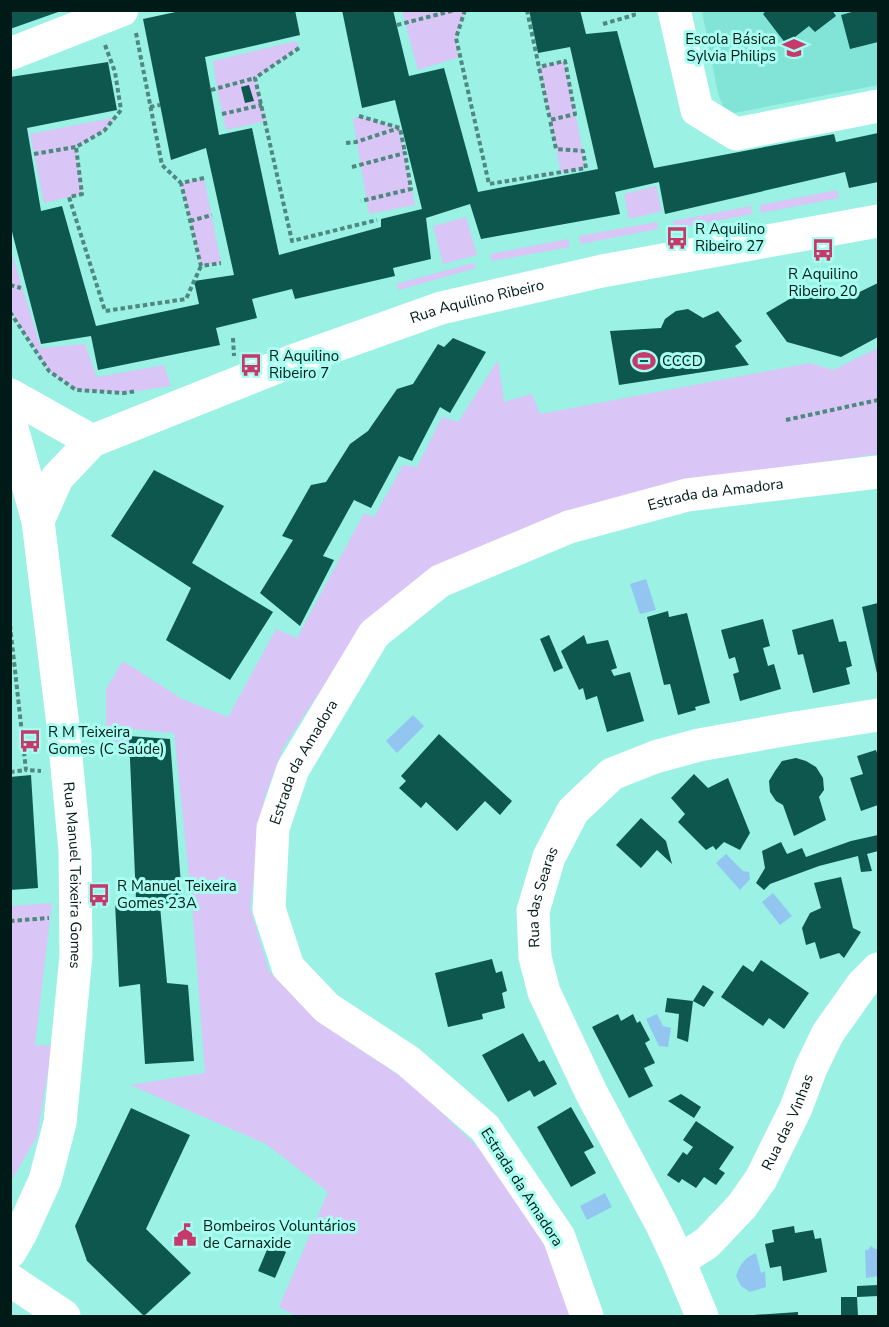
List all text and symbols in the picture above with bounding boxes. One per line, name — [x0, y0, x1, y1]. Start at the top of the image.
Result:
place label: Escola Básica Sylvia Philips — [685, 29, 776, 66]
school or university icon: Escola Básica Sylvia Philips — [781, 35, 807, 61]
place label: R Aquilino Ribeiro 27 — [695, 219, 765, 256]
bus stop icon: R Aquilino Ribeiro 27 — [664, 225, 690, 251]
bus stop icon: R Aquilino Ribeiro 20 — [810, 237, 836, 263]
place label: R Aquilino Ribeiro 20 — [788, 264, 858, 301]
street label: Rua Aquilino Ribeiro — [407, 275, 546, 328]
place label: R Aquilino Ribeiro 7 — [269, 346, 339, 383]
sports icon: CCCD — [631, 348, 657, 374]
place label: CCCD — [662, 351, 703, 371]
bus stop icon: R Aquilino Ribeiro 7 — [238, 352, 264, 378]
street label: Estrada da Amadora — [645, 473, 785, 515]
street label: Estrada da Amadora — [265, 696, 342, 827]
place label: R M Teixeira Gomes (C Saúde) — [48, 722, 165, 759]
bus stop icon: R M Teixeira Gomes (C Saúde) — [17, 728, 43, 754]
street label: Rua Manuel Teixeira Gomes — [58, 781, 86, 970]
street label: Rua das Searas — [523, 843, 563, 948]
place label: R Manuel Teixeira Gomes 23A — [117, 876, 237, 913]
bus stop icon: R Manuel Teixeira Gomes 23A — [86, 882, 112, 908]
street label: Rua das Vinhas — [757, 1071, 818, 1174]
street label: Estrada da Amadora — [476, 1124, 568, 1250]
place label: Bombeiros Voluntários de Carnaxide — [203, 1216, 356, 1253]
public building icon: Bombeiros Voluntários de Carnaxide — [172, 1222, 198, 1248]

